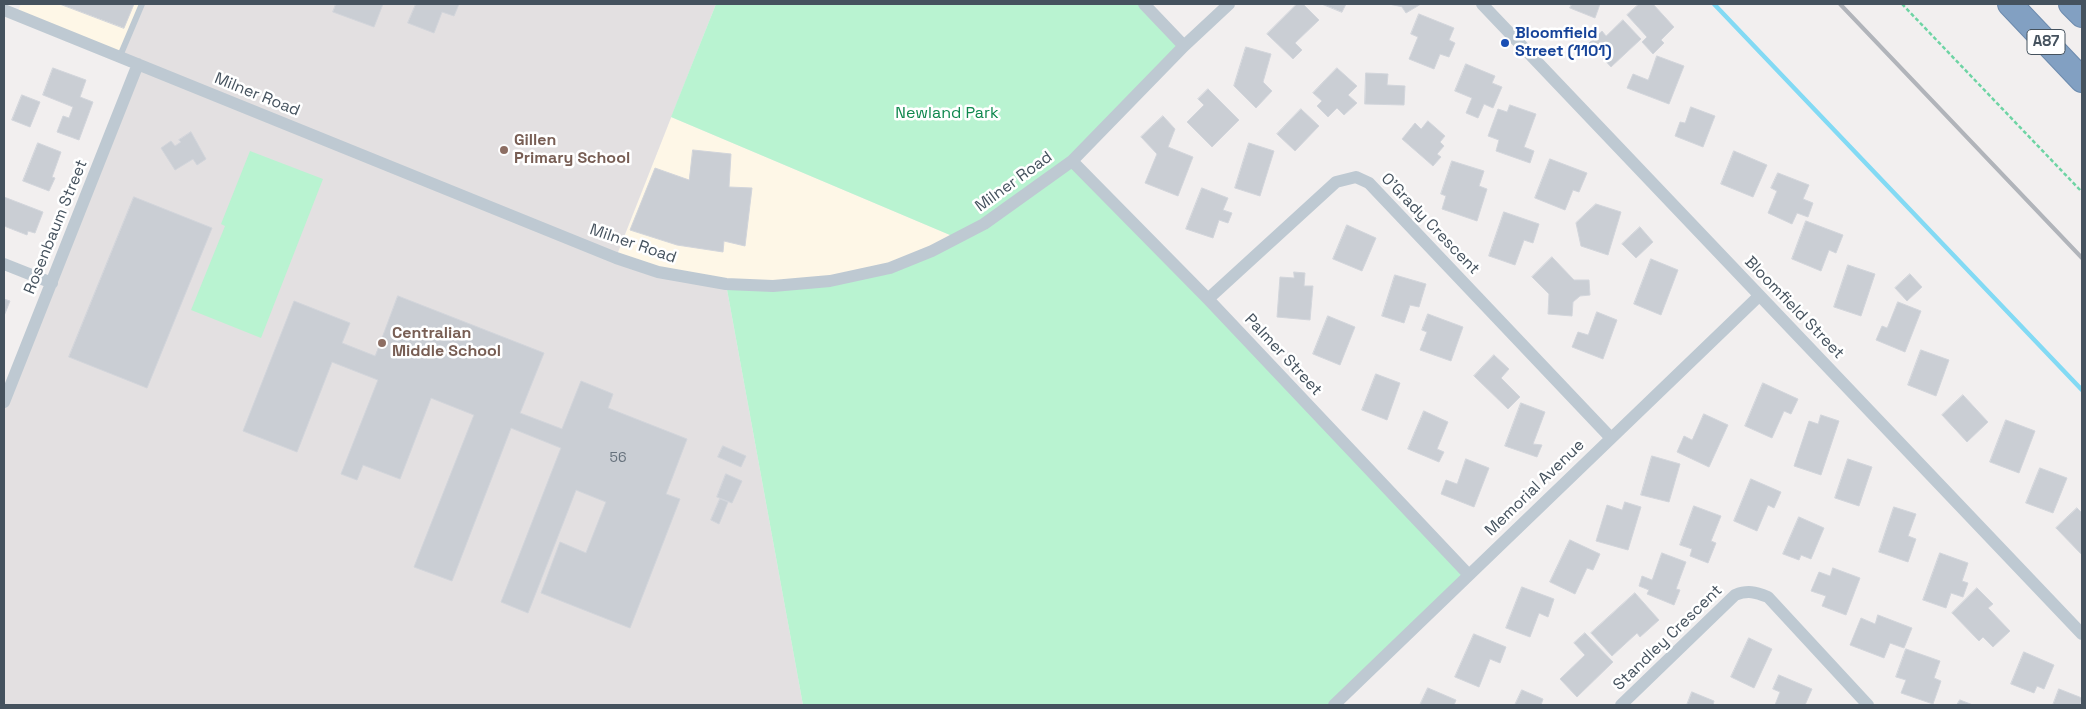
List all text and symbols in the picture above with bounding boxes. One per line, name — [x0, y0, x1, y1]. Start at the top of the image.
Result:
place label: Bloomfield Street (1101) — [1515, 24, 1612, 62]
road number: A87 — [2027, 30, 2065, 54]
marker: Bloomfield Street (1101) — [1499, 37, 1511, 49]
street label: Milner Road — [212, 69, 302, 121]
park label: Newland Park — [895, 104, 999, 124]
place label: Gillen Primary School — [514, 131, 630, 169]
marker: Gillen Primary School — [498, 144, 510, 156]
street label: Milner Road — [972, 148, 1056, 216]
street label: Rosenbaum Street — [20, 157, 92, 297]
street label: O'Grady Crescent — [1377, 169, 1483, 279]
street label: Milner Road — [587, 220, 679, 268]
street label: Bloomfield Street — [1740, 253, 1848, 363]
street label: Palmer Street — [1240, 310, 1326, 400]
place label: Centralian Middle School — [392, 324, 501, 362]
marker: Centralian Middle School — [376, 337, 388, 349]
street label: Memorial Avenue — [1481, 436, 1589, 540]
house number: 56 — [610, 450, 626, 466]
street label: Standley Crescent — [1610, 581, 1726, 695]

